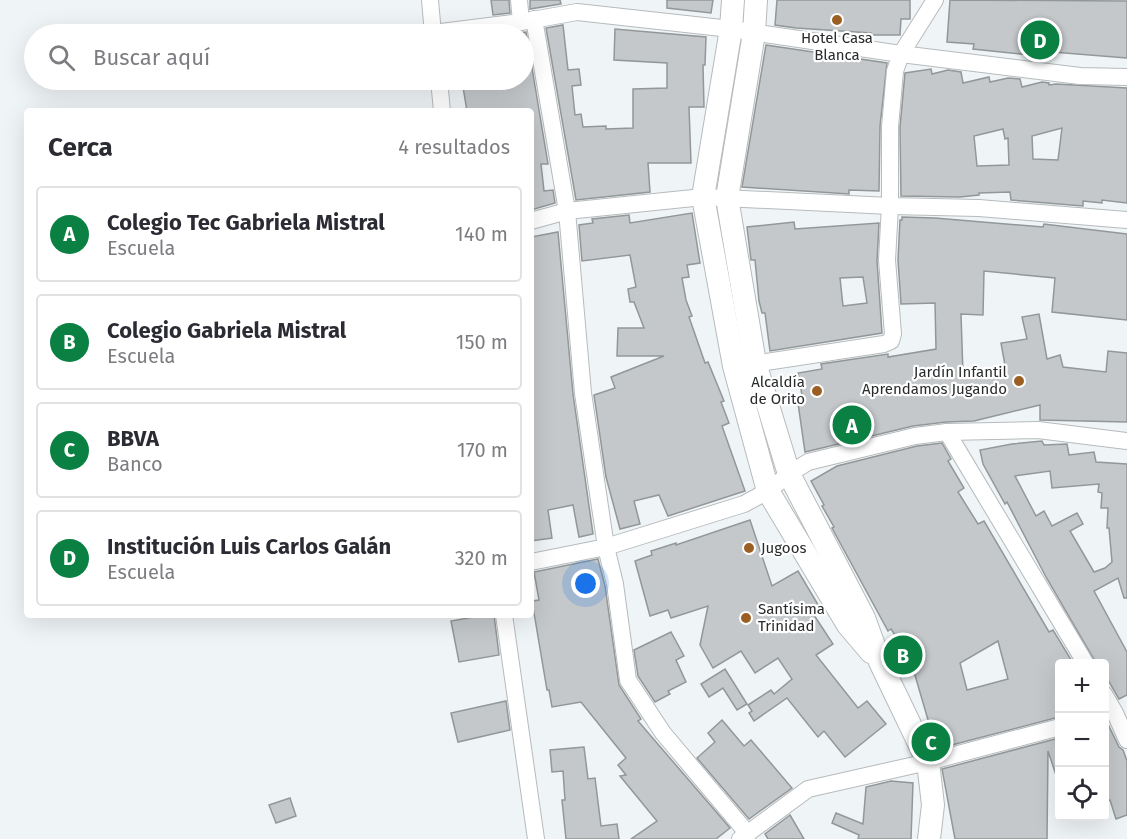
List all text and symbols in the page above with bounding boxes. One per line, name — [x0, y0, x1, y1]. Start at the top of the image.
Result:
marker: Hotel Casa Blanca — [830, 13, 844, 27]
pin: D — [1020, 18, 1060, 63]
search box — [24, 24, 534, 90]
place label: Hotel Casa Blanca — [801, 29, 873, 64]
icon: search — [45, 41, 78, 74]
text: Buscar aquí — [93, 44, 210, 71]
text: Cerca — [48, 132, 113, 163]
text: 4 resultados — [398, 135, 510, 159]
text: Colegio Tec Gabriela Mistral — [107, 209, 385, 236]
text: A — [64, 222, 75, 246]
text: 140 m — [455, 222, 508, 246]
text: Escuela — [107, 236, 175, 260]
text: Colegio Gabriela Mistral — [107, 317, 346, 344]
text: B — [63, 330, 76, 354]
text: 150 m — [456, 330, 508, 354]
text: Escuela — [107, 344, 175, 368]
place label: Jardín Infantil Aprendamos Jugando — [862, 363, 1008, 398]
place label: Alcaldía de Orito — [750, 373, 805, 408]
marker: Jardín Infantil Aprendamos Jugando — [1012, 374, 1026, 388]
marker: Alcaldía de Orito — [810, 384, 824, 398]
pin: A — [832, 402, 872, 448]
text: BBVA — [107, 425, 159, 452]
text: C — [64, 438, 75, 462]
text: 170 m — [457, 438, 508, 462]
text: Banco — [107, 452, 163, 476]
text: Institución Luis Carlos Galán — [107, 533, 391, 560]
place label: Jugoos — [761, 539, 806, 557]
marker: Jugoos — [742, 541, 756, 555]
text: D — [63, 546, 76, 570]
text: 320 m — [455, 546, 508, 570]
text: Escuela — [107, 560, 175, 584]
your location — [571, 569, 600, 598]
place label: Santísima Trinidad — [758, 600, 825, 635]
marker: Santísima Trinidad — [739, 611, 753, 625]
pin: B — [884, 632, 922, 678]
map controls — [1055, 659, 1109, 821]
button: + — [1055, 659, 1109, 713]
button: − — [1055, 713, 1109, 767]
pin: C — [912, 720, 950, 764]
button: locate — [1055, 767, 1109, 821]

